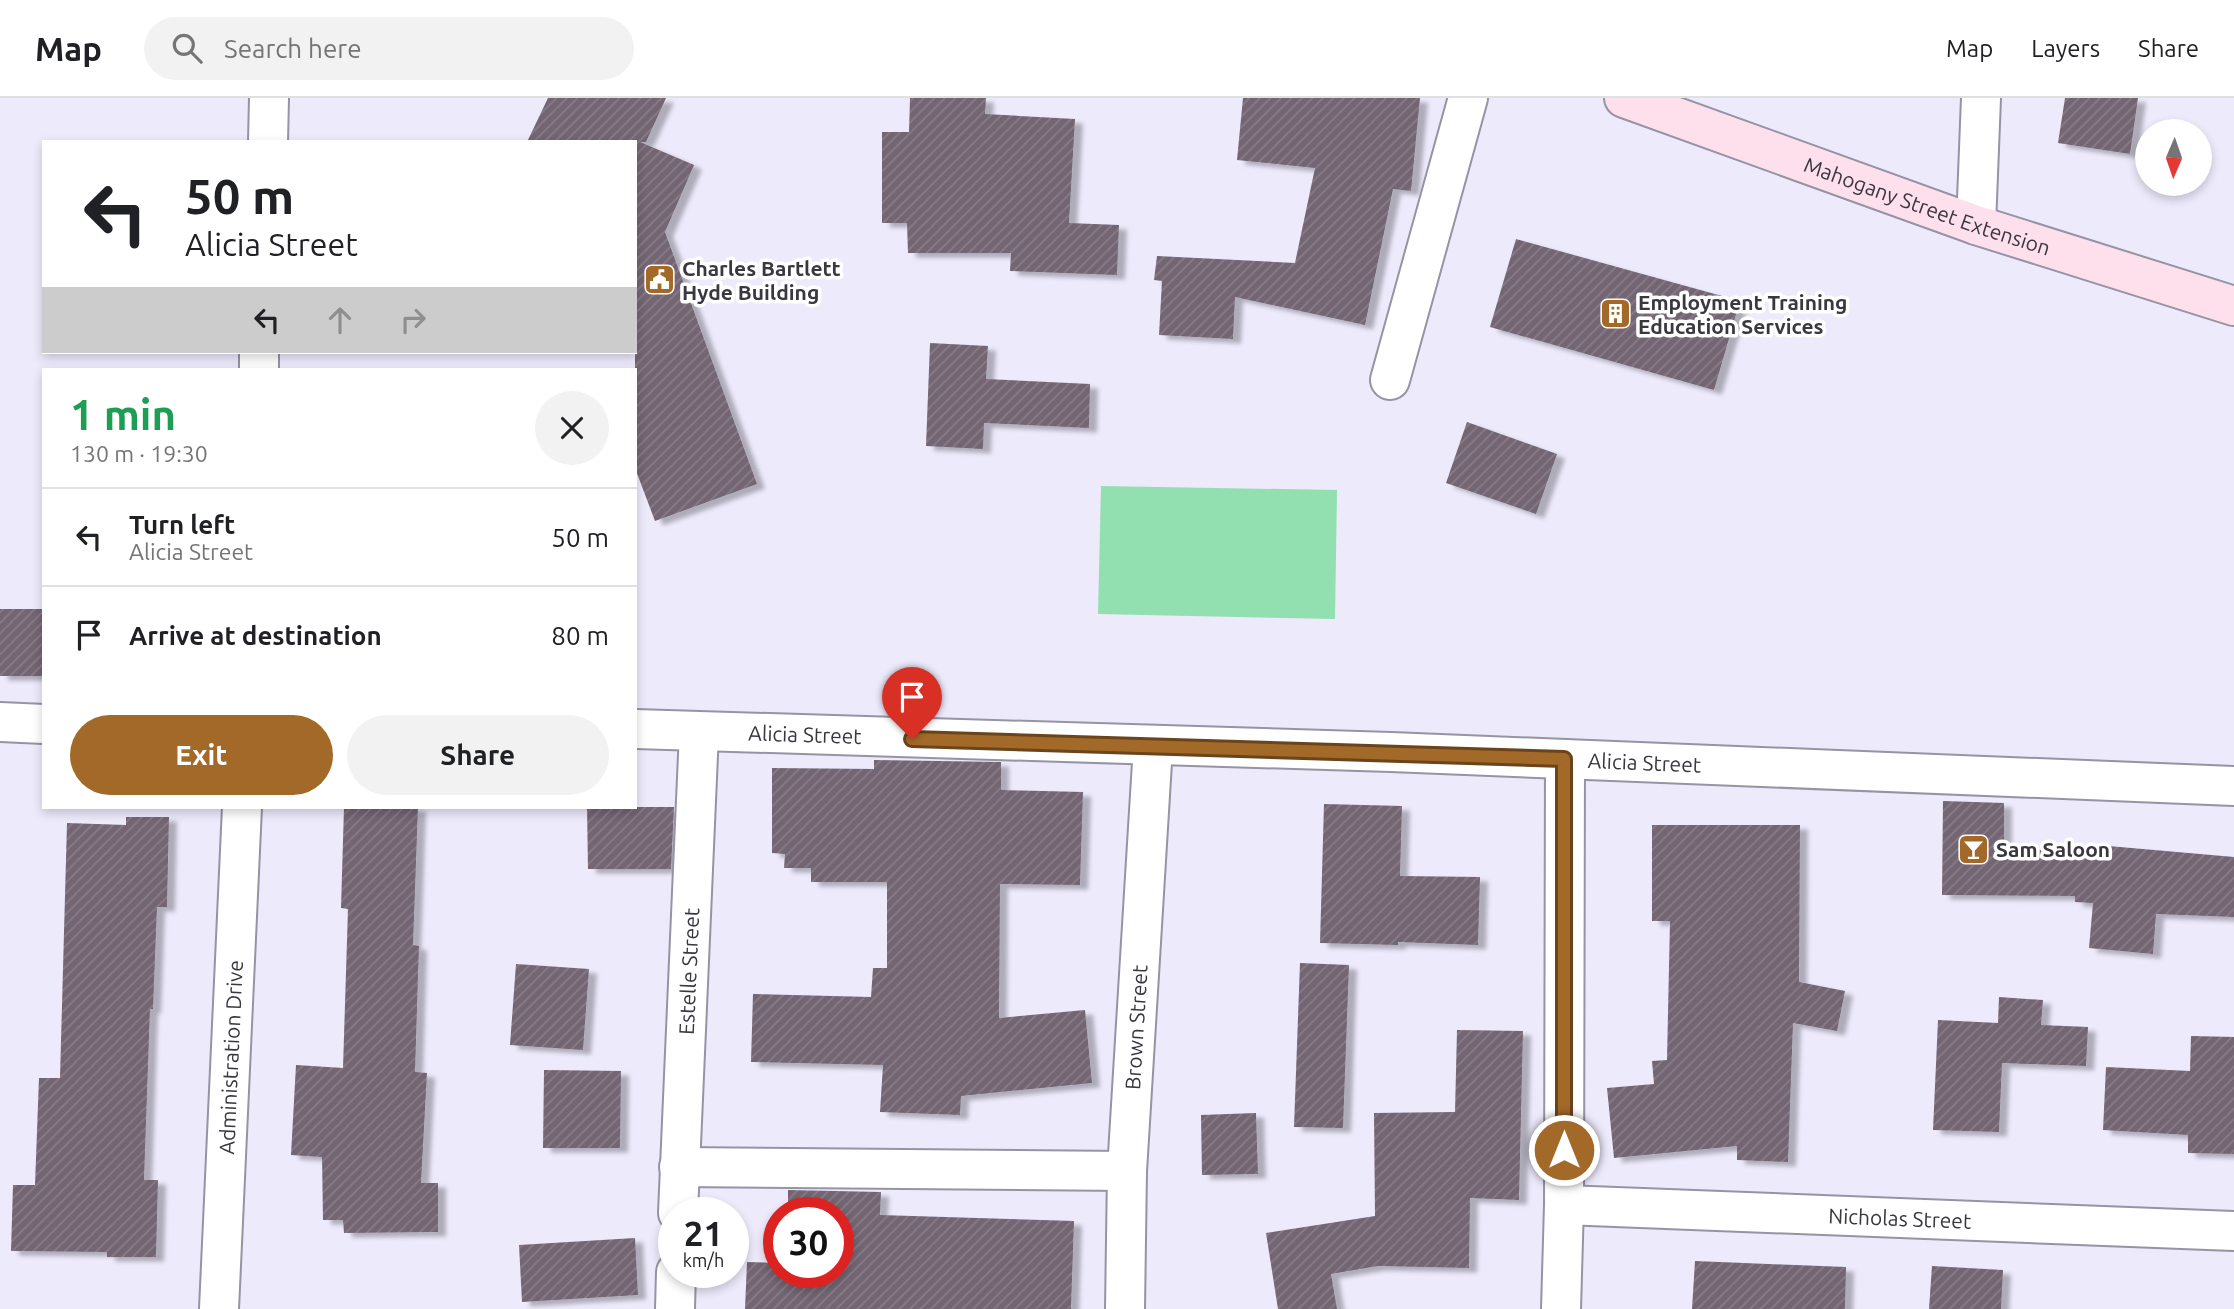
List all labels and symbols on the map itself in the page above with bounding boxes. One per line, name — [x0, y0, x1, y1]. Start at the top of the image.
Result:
north arrow — [2135, 119, 2212, 196]
street label: Mahogany Street Extension — [1801, 152, 2054, 260]
place label: Charles Bartlett Hyde Building — [682, 256, 841, 304]
public building icon: Charles Bartlett Hyde Building — [642, 263, 676, 297]
place label: Employment Training Education Services — [1638, 290, 1847, 338]
building icon: Employment Training Education Services — [1598, 297, 1632, 331]
pin — [882, 667, 942, 739]
street label: Alicia Street — [748, 720, 862, 748]
street label: Alicia Street — [1587, 748, 1702, 776]
bar icon: Sam Saloon — [1956, 832, 1990, 866]
place label: Sam Saloon — [1996, 837, 2110, 861]
street label: Estelle Street — [674, 907, 703, 1035]
street label: Administration Drive — [214, 960, 247, 1155]
street label: Brown Street — [1120, 964, 1152, 1091]
position arrow — [1527, 1113, 1601, 1187]
speed limit sign: 30 — [763, 1197, 854, 1288]
street label: Nicholas Street — [1828, 1203, 1972, 1233]

